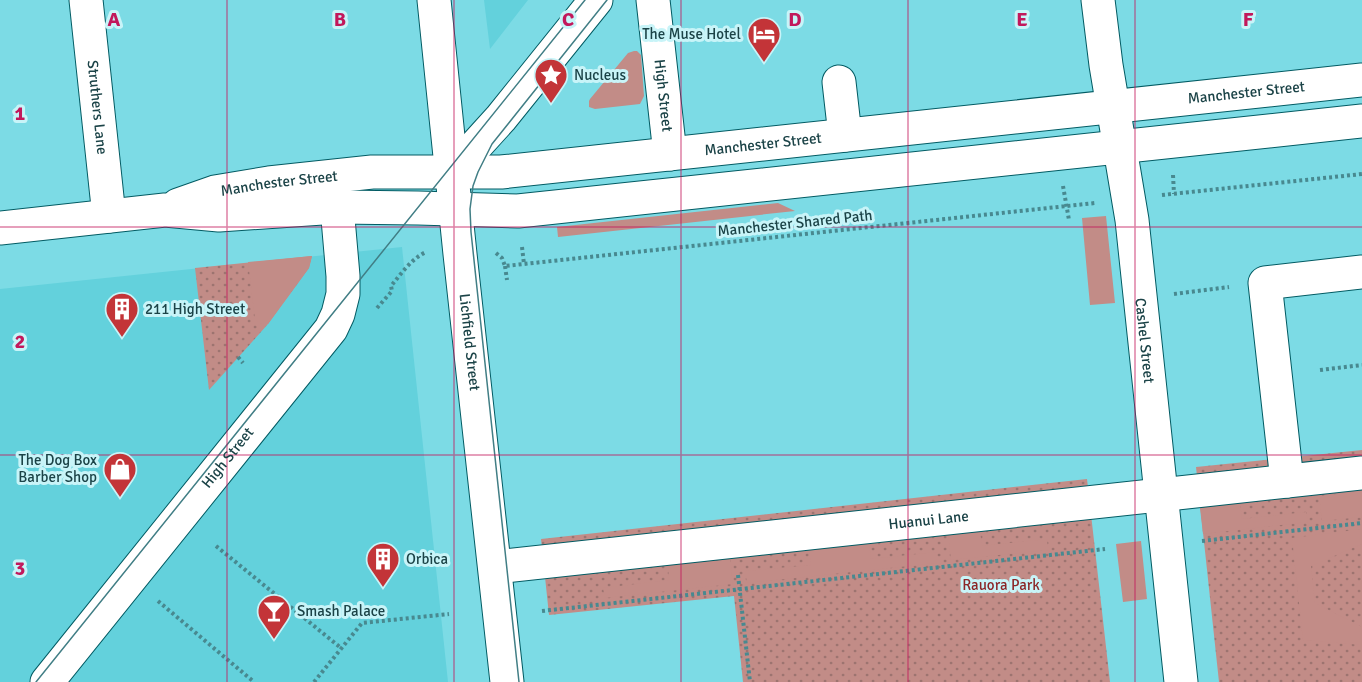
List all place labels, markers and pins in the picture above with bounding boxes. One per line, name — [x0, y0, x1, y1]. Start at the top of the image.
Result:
hotel icon: The Muse Hotel — [746, 16, 782, 63]
place label: The Muse Hotel — [642, 25, 741, 43]
place icon: Nucleus — [533, 57, 569, 104]
place label: Nucleus — [574, 66, 626, 84]
building icon: 211 High Street — [104, 291, 140, 338]
place label: 211 High Street — [145, 300, 245, 318]
place label: The Dog Box Barber Shop — [18, 451, 97, 486]
shop icon: The Dog Box Barber Shop — [102, 451, 138, 498]
building icon: Orbica — [365, 541, 401, 588]
place label: Orbica — [406, 550, 448, 568]
bar icon: Smash Palace — [256, 593, 292, 640]
place label: Smash Palace — [297, 602, 385, 620]

